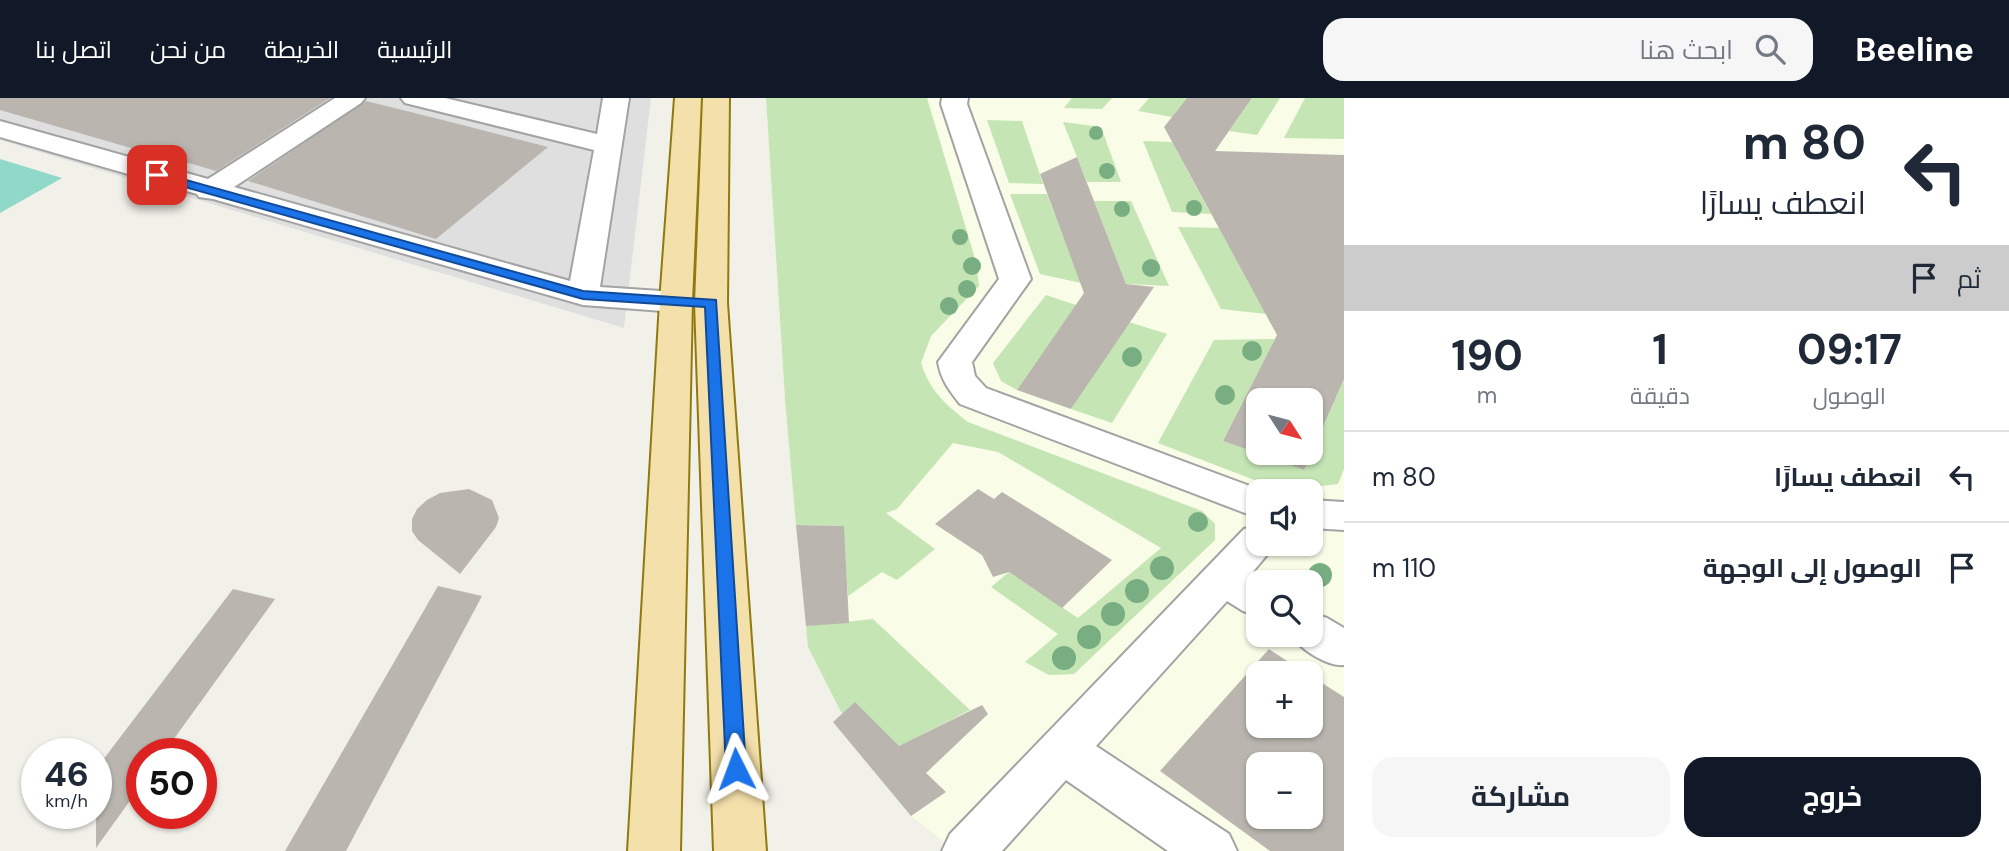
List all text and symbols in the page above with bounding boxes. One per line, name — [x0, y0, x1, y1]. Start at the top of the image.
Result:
search box — [1323, 18, 1813, 81]
text: Beeline — [1855, 28, 1974, 71]
icon: search — [1751, 30, 1789, 68]
text: ابحث هنا — [1639, 33, 1733, 67]
text: اتصل بنا — [35, 34, 112, 65]
text: من نحن — [150, 34, 226, 65]
text: الخريطة — [264, 34, 339, 65]
text: الرئيسية — [377, 34, 452, 65]
text: 80 m — [1743, 110, 1866, 174]
icon: left — [1890, 126, 1981, 217]
pin — [127, 145, 187, 205]
icon: arrive — [138, 156, 176, 194]
text: انعطف يسارًا — [1700, 182, 1866, 224]
icon: arrive — [1905, 259, 1943, 297]
text: ثم — [1957, 262, 1981, 296]
text: 1 — [1652, 322, 1668, 377]
text: 09:17 — [1797, 322, 1902, 377]
text: 190 — [1451, 328, 1523, 383]
text: m — [1477, 380, 1497, 410]
text: دقيقة — [1630, 381, 1690, 411]
text: الوصول — [1813, 381, 1886, 411]
north arrow — [1246, 388, 1323, 466]
map controls — [1246, 388, 1323, 829]
icon: left — [1943, 458, 1981, 496]
text: 80 m — [1372, 460, 1436, 494]
text: انعطف يسارًا — [1774, 460, 1922, 494]
button: sound — [1246, 479, 1323, 556]
icon: arrive — [1943, 549, 1981, 587]
text: 110 m — [1372, 551, 1436, 585]
text: الوصول إلى الوجهة — [1703, 551, 1922, 585]
button: search — [1246, 570, 1323, 647]
button: + — [1246, 661, 1323, 738]
position arrow — [699, 732, 773, 806]
speed limit sign: 50 — [126, 738, 217, 829]
text: 46 — [44, 751, 89, 797]
button: − — [1246, 752, 1323, 829]
button: مشاركة — [1372, 757, 1670, 837]
button: خروج — [1684, 757, 1981, 837]
text: km/h — [45, 789, 88, 813]

